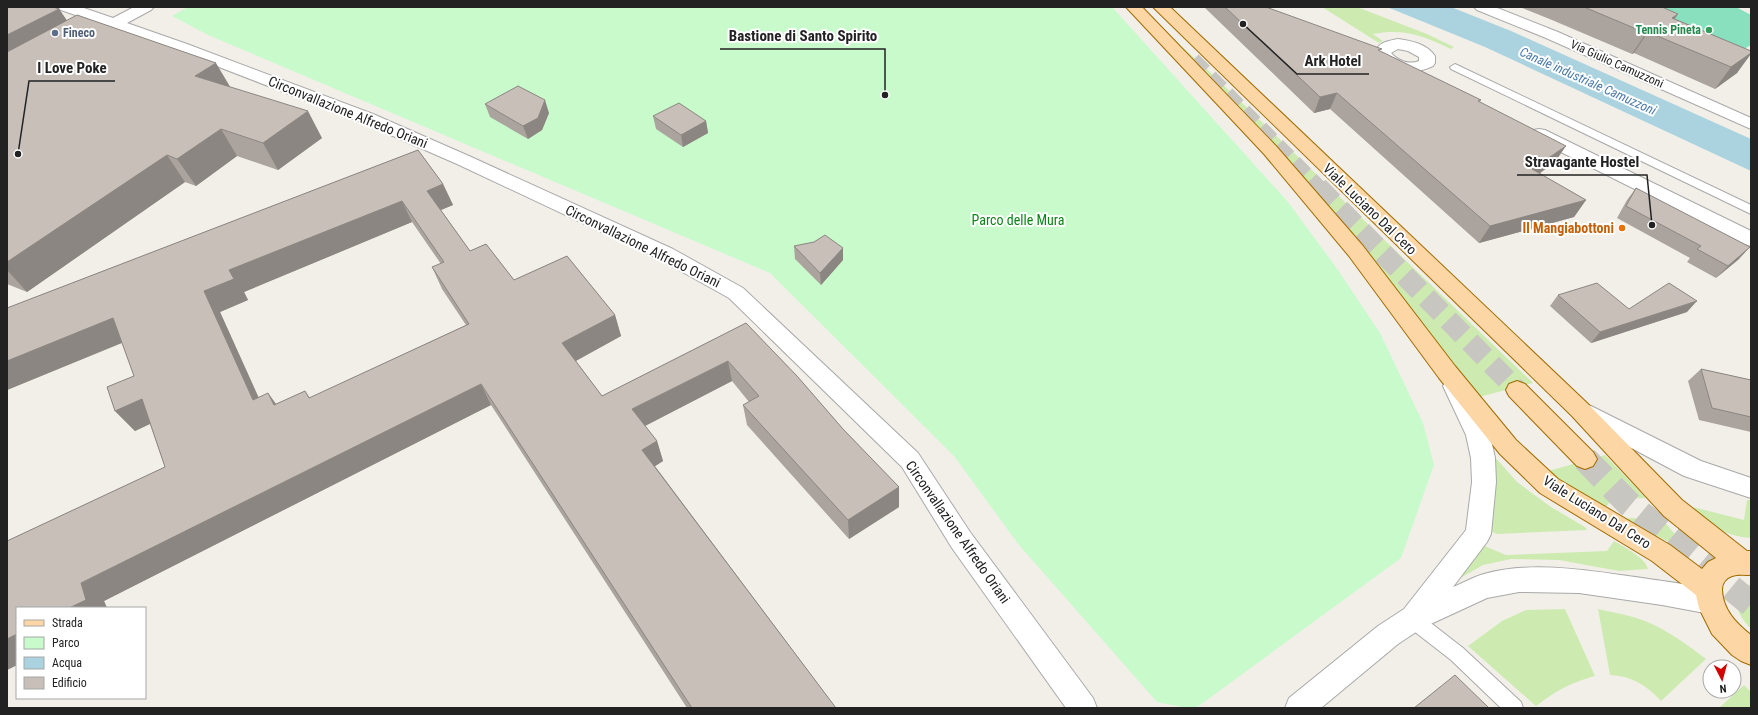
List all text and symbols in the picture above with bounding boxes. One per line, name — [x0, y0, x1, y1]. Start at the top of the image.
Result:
callout: Bastione di Santo Spirito — [720, 22, 885, 49]
place label: Tennis Pineta — [1635, 23, 1701, 37]
marker: Tennis Pineta — [1704, 25, 1714, 35]
place label: Fineco — [63, 26, 95, 40]
text: Bastione di Santo Spirito — [729, 27, 877, 45]
marker: Fineco — [50, 28, 60, 38]
street label: Via Giulio Camuzzoni — [1568, 37, 1666, 91]
water label: Canale industriale Camuzzoni — [1518, 44, 1659, 118]
callout: Ark Hotel — [1297, 47, 1369, 74]
text: Ark Hotel — [1305, 52, 1361, 70]
callout: I Love Poke — [29, 54, 115, 81]
text: I Love Poke — [37, 59, 107, 77]
street label: Circonvallazione Alfredo Oriani — [266, 73, 430, 151]
callout: Stravagante Hostel — [1517, 148, 1647, 175]
text: Stravagante Hostel — [1525, 153, 1639, 171]
street label: Viale Luciano Dal Cero — [1320, 160, 1420, 258]
street label: Circonvallazione Alfredo Oriani — [563, 201, 723, 291]
park label: Parco delle Mura — [972, 212, 1064, 228]
place label: Il Mangiabottoni — [1523, 220, 1614, 236]
marker: Il Mangiabottoni — [1617, 223, 1627, 233]
street label: Circonvallazione Alfredo Oriani — [903, 458, 1013, 606]
street label: Viale Luciano Dal Cero — [1540, 472, 1654, 552]
legend — [16, 607, 146, 699]
text: Strada — [52, 616, 83, 630]
text: Parco — [52, 636, 79, 650]
text: Acqua — [52, 656, 82, 670]
north arrow — [1702, 659, 1742, 699]
text: Edificio — [52, 676, 87, 690]
text: N — [1719, 682, 1727, 695]

